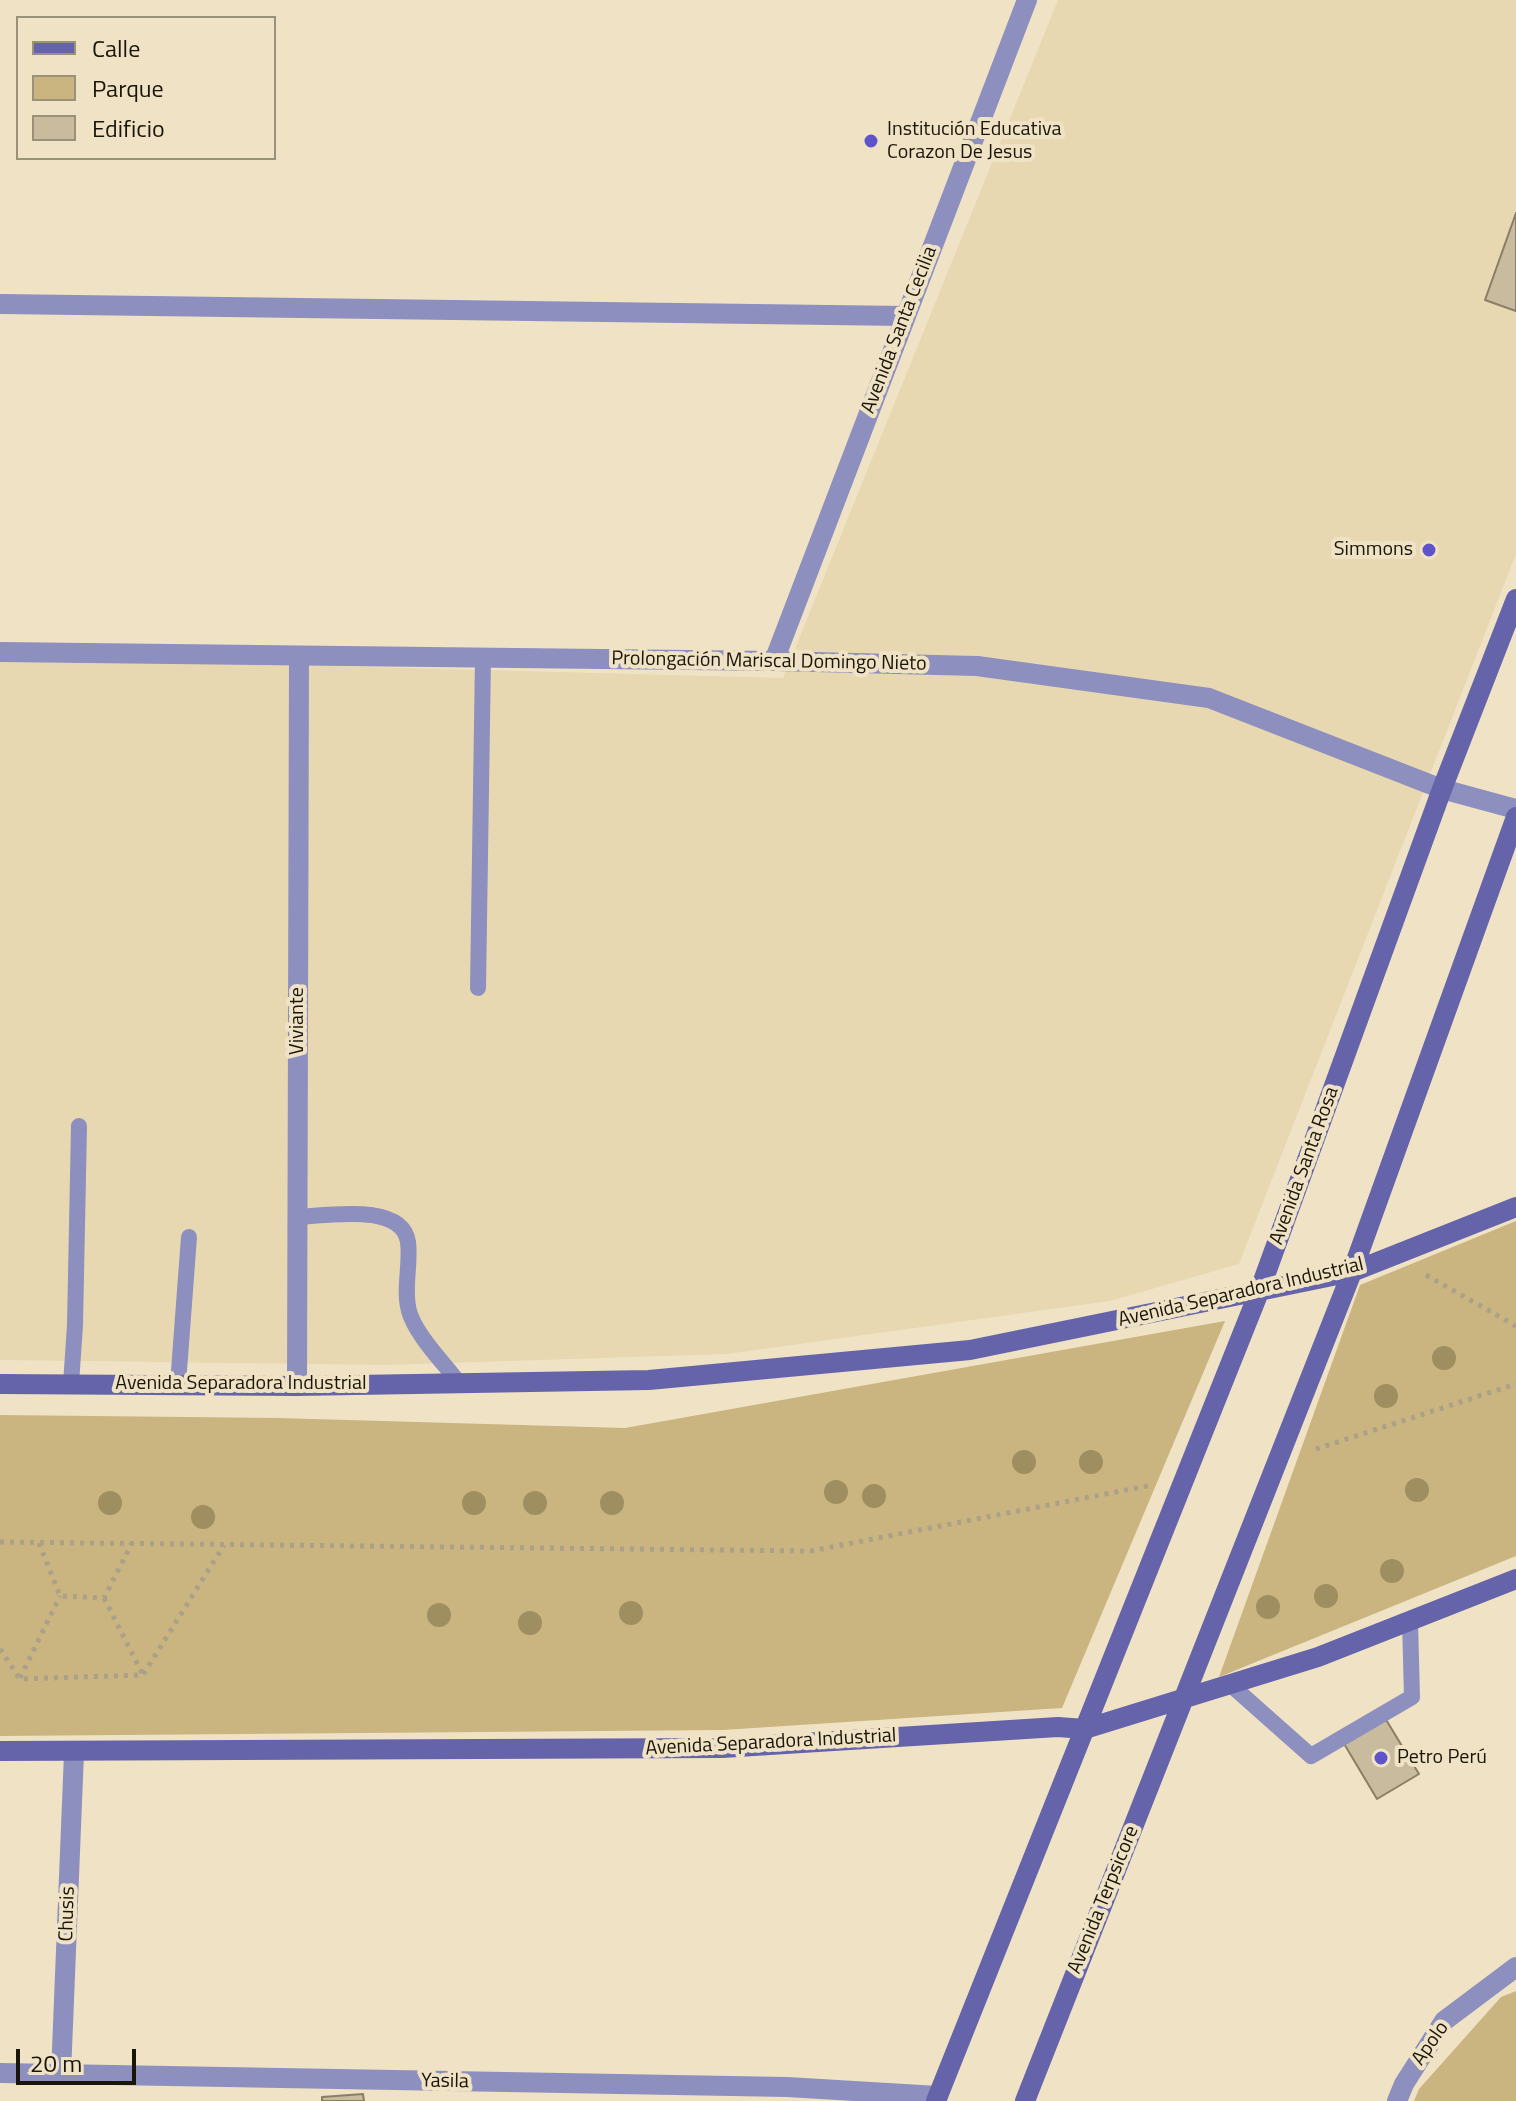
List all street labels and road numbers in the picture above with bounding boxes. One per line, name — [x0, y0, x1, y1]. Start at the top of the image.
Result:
street label: Avenida Santa Cecilia — [857, 243, 943, 417]
street label: Prolongación Mariscal Domingo Nieto — [611, 647, 927, 677]
street label: Viviante — [286, 987, 310, 1055]
street label: Avenida Santa Rosa — [1265, 1084, 1345, 1248]
street label: Avenida Separadora Industrial — [1116, 1253, 1366, 1333]
street label: Avenida Separadora Industrial — [115, 1372, 367, 1396]
street label: Avenida Separadora Industrial — [645, 1724, 897, 1762]
street label: Avenida Terpsicore — [1063, 1823, 1145, 1977]
street label: Chusis — [55, 1886, 81, 1942]
street label: Apolo — [1407, 2017, 1455, 2071]
street label: Yasila — [421, 2070, 469, 2094]

